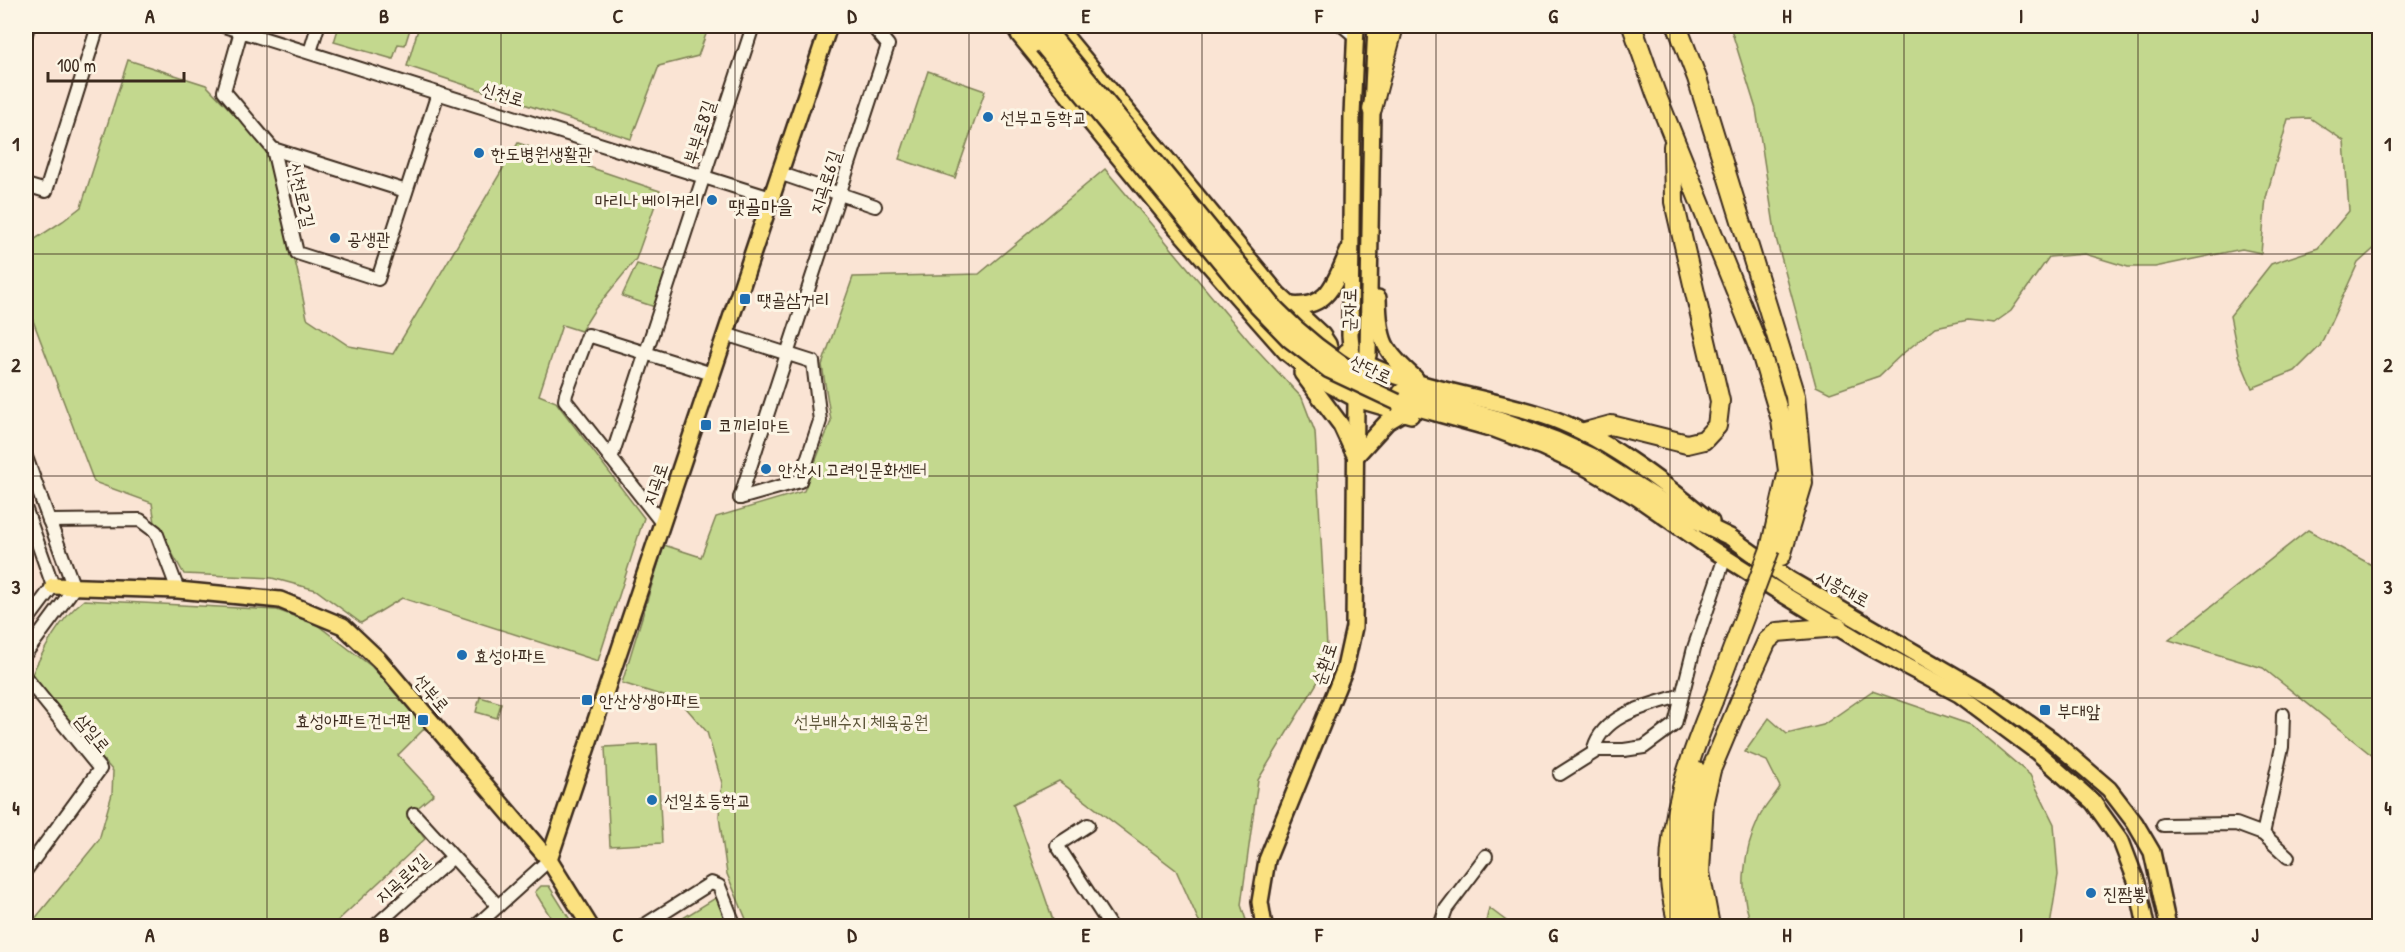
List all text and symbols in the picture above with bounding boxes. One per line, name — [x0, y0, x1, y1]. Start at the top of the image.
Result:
text: A — [145, 2, 155, 29]
text: B — [379, 2, 389, 29]
text: C — [613, 2, 624, 29]
text: D — [847, 2, 857, 29]
text: E — [1082, 2, 1091, 29]
text: F — [1314, 2, 1324, 29]
text: G — [1548, 2, 1558, 29]
text: H — [1782, 2, 1792, 29]
text: I — [2019, 2, 2023, 29]
text: J — [2251, 2, 2259, 29]
scale bar — [48, 45, 184, 83]
text: 100 m — [57, 53, 96, 78]
street label: 신천로 — [479, 76, 527, 112]
street label: 부부로8길 — [677, 96, 721, 167]
place label: 선부고등학교 — [1000, 105, 1087, 130]
marker: 선부고등학교 — [981, 110, 995, 124]
text: 1 — [12, 130, 20, 157]
text: 1 — [2384, 130, 2392, 157]
place label: 한도병원생활관 — [491, 141, 592, 166]
marker: 한도병원생활관 — [472, 146, 486, 160]
street label: 지곡로6길 — [803, 147, 847, 217]
street label: 신천로2길 — [282, 160, 322, 231]
place label: 마리나 베이커리 — [594, 188, 700, 213]
district label: 땟골마을 — [729, 192, 793, 219]
marker: 마리나 베이커리 — [705, 193, 719, 207]
place label: 공생관 — [347, 226, 390, 251]
marker: 공생관 — [328, 231, 342, 245]
place label: 땟골삼거리 — [757, 287, 829, 312]
street label: 군자로 — [1336, 288, 1362, 332]
marker: 땟골삼거리 — [738, 292, 752, 306]
street label: 산단로 — [1346, 348, 1396, 390]
text: 2 — [11, 351, 21, 378]
text: 2 — [2383, 351, 2393, 378]
place label: 코끼리마트 — [718, 413, 790, 438]
marker: 코끼리마트 — [699, 418, 713, 432]
place label: 안산시 고려인문화센터 — [778, 457, 927, 482]
street label: 지곡로 — [636, 459, 674, 509]
marker: 안산시 고려인문화센터 — [759, 462, 773, 476]
street label: 시흥대로 — [1812, 563, 1874, 613]
text: 3 — [12, 573, 21, 600]
text: 3 — [2384, 573, 2393, 600]
street label: 순환로 — [1305, 639, 1343, 689]
place label: 효성아파트 — [474, 643, 546, 668]
marker: 효성아파트 — [455, 648, 469, 662]
street label: 선부로 — [408, 668, 456, 718]
place label: 안산상생아파트 — [599, 688, 700, 713]
marker: 안산상생아파트 — [580, 693, 594, 707]
place label: 부대앞 — [2057, 698, 2101, 723]
marker: 부대앞 — [2038, 703, 2052, 717]
street label: 삼일로 — [70, 708, 116, 758]
place label: 효성아파트건너편 — [295, 708, 411, 733]
park label: 선부배수지 체육공원 — [794, 709, 928, 734]
marker: 효성아파트건너편 — [416, 713, 430, 727]
place label: 선일초등학교 — [664, 788, 751, 813]
marker: 선일초등학교 — [645, 793, 659, 807]
text: 4 — [12, 794, 20, 821]
text: 4 — [2384, 794, 2392, 821]
street label: 지곡로4길 — [370, 847, 435, 909]
place label: 진짬뽕 — [2103, 881, 2146, 906]
marker: 진짬뽕 — [2084, 886, 2098, 900]
text: A — [145, 921, 155, 948]
text: B — [379, 921, 389, 948]
text: C — [613, 921, 624, 948]
text: D — [847, 921, 857, 948]
text: E — [1082, 921, 1091, 948]
text: F — [1314, 921, 1324, 948]
text: G — [1548, 921, 1558, 948]
text: H — [1782, 921, 1792, 948]
text: I — [2019, 921, 2023, 948]
text: J — [2251, 921, 2259, 948]

